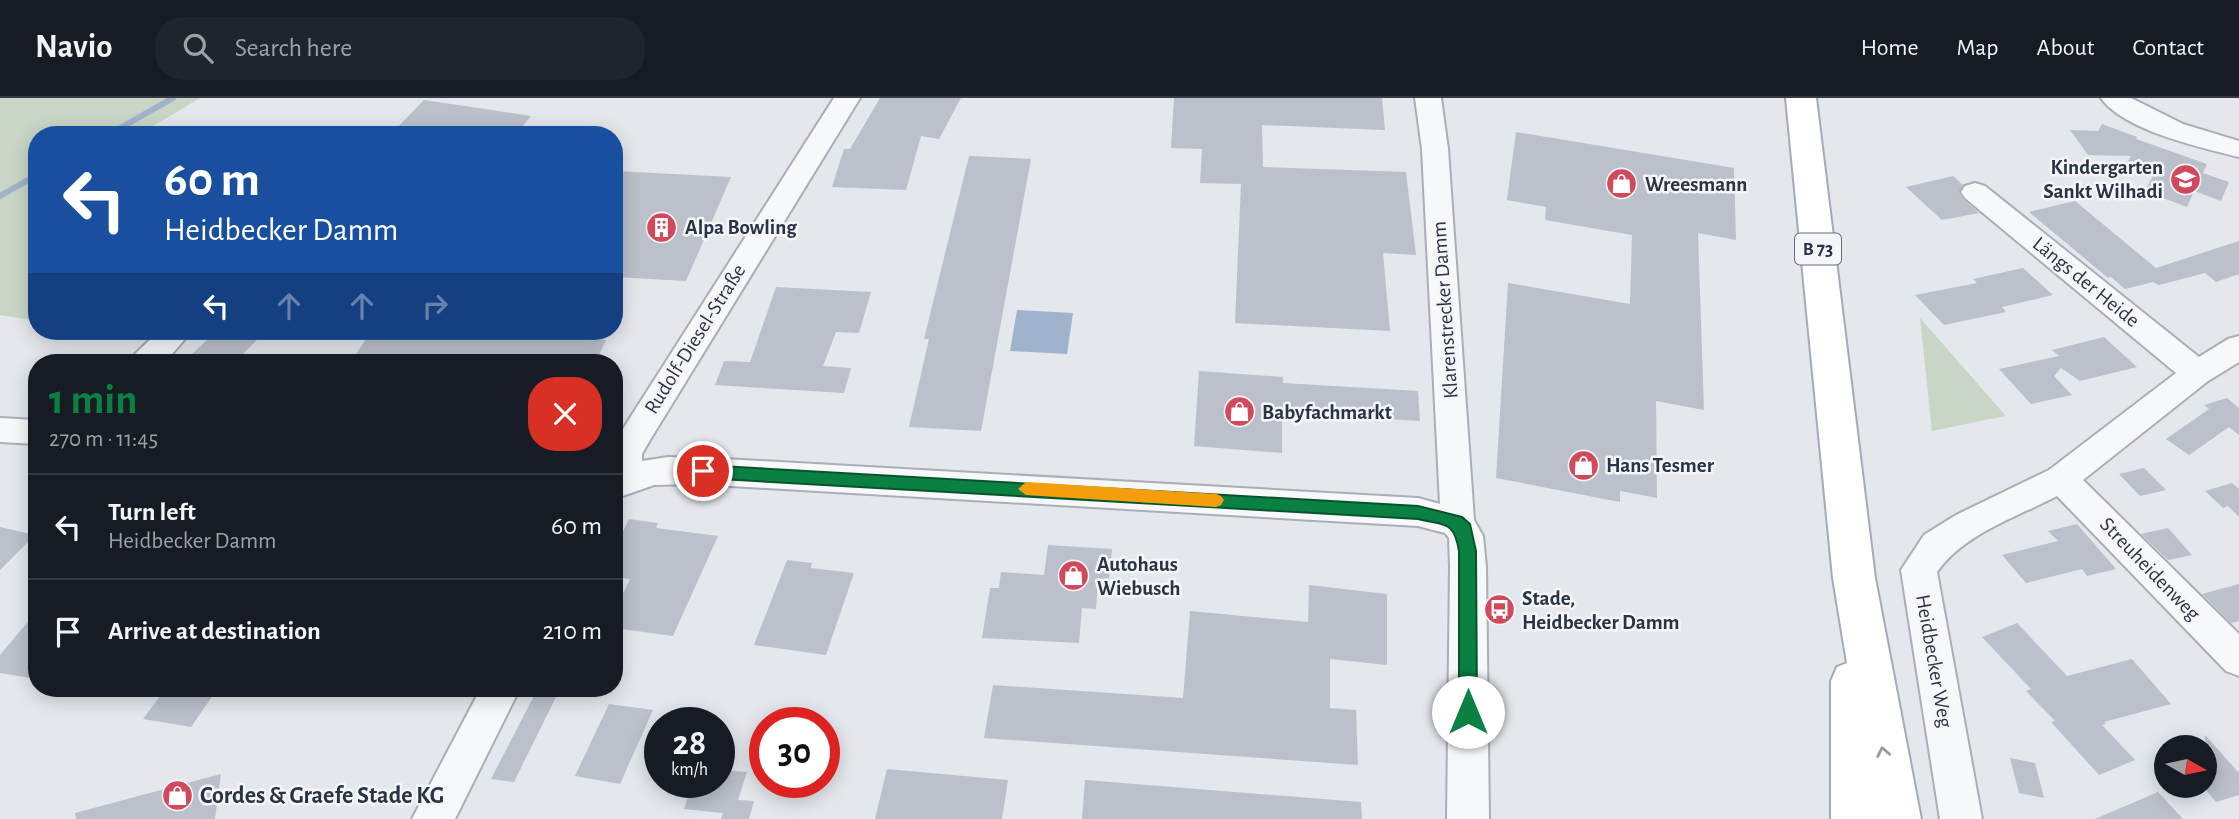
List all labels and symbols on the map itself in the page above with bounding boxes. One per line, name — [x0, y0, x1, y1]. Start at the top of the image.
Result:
place label: Kindergarten Sankt Wilhadi — [2043, 157, 2163, 202]
school or university icon: Kindergarten Sankt Wilhadi — [2169, 162, 2203, 196]
shop icon: Wreesmann — [1605, 167, 1639, 201]
place label: Wreesmann — [1645, 174, 1747, 195]
building icon: Alpa Bowling — [645, 210, 679, 244]
place label: Alpa Bowling — [685, 217, 797, 238]
street label: Klarenstrecker Damm — [1428, 220, 1462, 400]
street label: Längs der Heide — [2029, 233, 2143, 331]
road number: B 73 — [1795, 234, 1841, 265]
street label: Rudolf-Diesel-Straße — [640, 260, 750, 418]
shop icon: Babyfachmarkt — [1222, 395, 1256, 429]
place label: Babyfachmarkt — [1262, 402, 1392, 423]
pin — [673, 441, 733, 501]
shop icon: Hans Tesmer — [1566, 448, 1600, 482]
place label: Hans Tesmer — [1606, 455, 1715, 476]
street label: Streuheidenweg — [2096, 514, 2205, 625]
place label: Autohaus Wiebusch — [1097, 554, 1180, 599]
shop icon: Autohaus Wiebusch — [1057, 559, 1091, 593]
place label: Stade, Heidbecker Damm — [1522, 588, 1679, 633]
bus stop icon: Stade, Heidbecker Damm — [1482, 593, 1516, 627]
street label: Heidbecker Weg — [1912, 593, 1956, 730]
position arrow — [1431, 675, 1505, 749]
speed limit sign: 30 — [749, 707, 840, 798]
north arrow — [2154, 735, 2217, 798]
one-way arrow — [1877, 746, 1892, 758]
shop icon: Cordes & Graefe Stade KG — [160, 779, 194, 813]
place label: Cordes & Graefe Stade KG — [200, 784, 444, 808]

